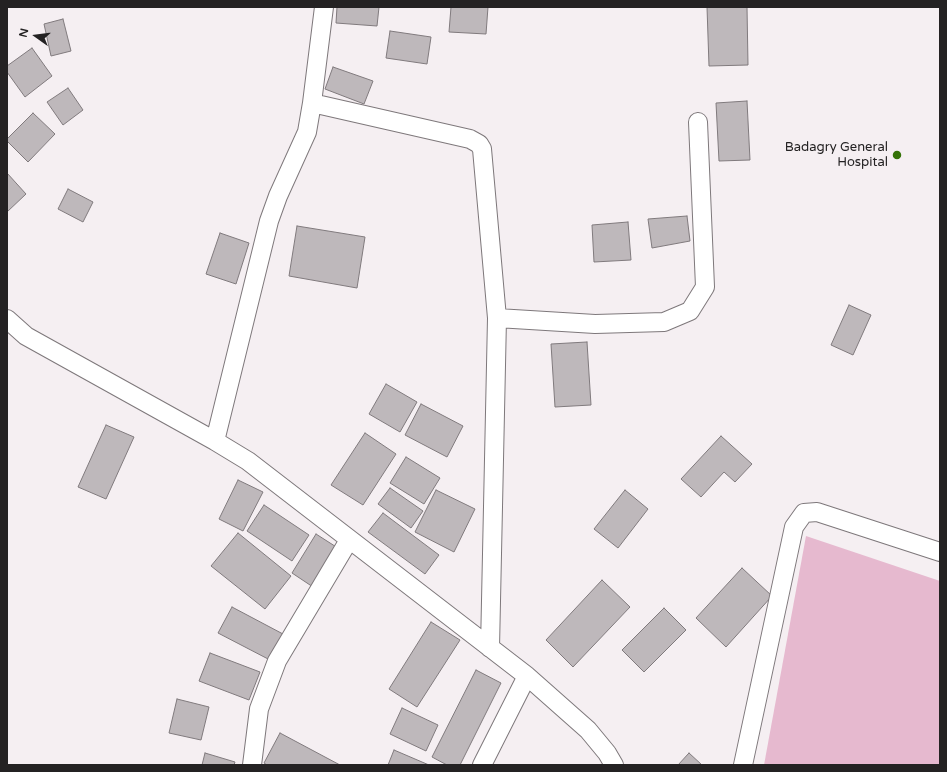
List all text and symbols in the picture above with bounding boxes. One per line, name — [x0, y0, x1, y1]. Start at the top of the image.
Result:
north arrow — [16, 16, 56, 56]
text: N — [16, 27, 31, 39]
place label: Badagry General Hospital — [785, 140, 888, 171]
marker: Badagry General Hospital — [891, 149, 903, 161]

